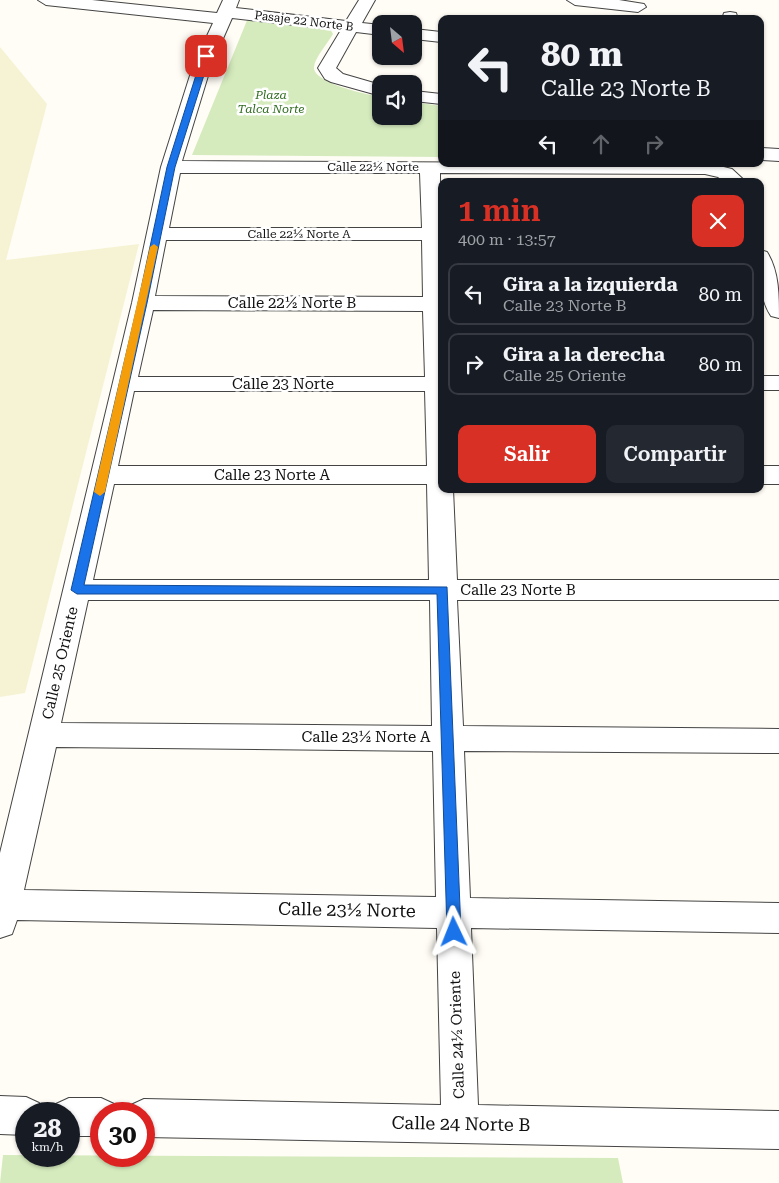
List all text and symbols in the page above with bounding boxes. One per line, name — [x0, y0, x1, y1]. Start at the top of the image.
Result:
street label: Pasaje 22 Norte B — [254, 8, 354, 34]
north arrow — [372, 15, 422, 65]
map controls — [372, 15, 422, 125]
text: 80 m — [541, 34, 623, 75]
pin — [185, 35, 227, 77]
icon: left — [458, 35, 523, 100]
icon: arrive — [192, 42, 220, 70]
button: sound — [372, 75, 422, 125]
text: Calle 23 Norte B — [541, 76, 711, 101]
park label: Plaza Talca Norte — [238, 88, 304, 116]
icon: left — [534, 130, 562, 158]
icon: ahead — [587, 130, 615, 158]
icon: right — [640, 130, 668, 158]
street label: Calle 22½ Norte — [327, 160, 419, 174]
text: 1 min — [458, 193, 541, 228]
button: close — [692, 195, 744, 247]
street label: Calle 22½ Norte A — [247, 227, 351, 241]
text: 400 m · 13:57 — [458, 230, 556, 249]
text: Gira a la izquierda — [503, 273, 678, 296]
icon: left — [460, 280, 488, 308]
text: 80 m — [699, 283, 742, 306]
street label: Calle 22½ Norte B — [228, 294, 356, 312]
text: Calle 23 Norte B — [503, 296, 626, 315]
text: Gira a la derecha — [503, 343, 665, 366]
icon: right — [460, 350, 488, 378]
text: 80 m — [699, 353, 742, 376]
text: Calle 25 Oriente — [503, 366, 626, 385]
street label: Calle 23 Norte — [232, 375, 334, 393]
button: Salir — [458, 425, 596, 483]
button: Compartir — [606, 425, 744, 483]
street label: Calle 23 Norte A — [214, 466, 331, 484]
street label: Calle 23 Norte B — [460, 581, 576, 599]
street label: Calle 25 Oriente — [38, 605, 82, 721]
street label: Calle 23½ Norte A — [302, 728, 431, 746]
street label: Calle 23½ Norte — [278, 898, 416, 921]
position arrow — [427, 905, 479, 957]
street label: Calle 24½ Oriente — [446, 971, 468, 1099]
speed limit sign: 30 — [90, 1102, 155, 1167]
street label: Calle 24 Norte B — [391, 1112, 531, 1135]
text: 28 — [33, 1114, 62, 1143]
text: km/h — [31, 1140, 64, 1154]

